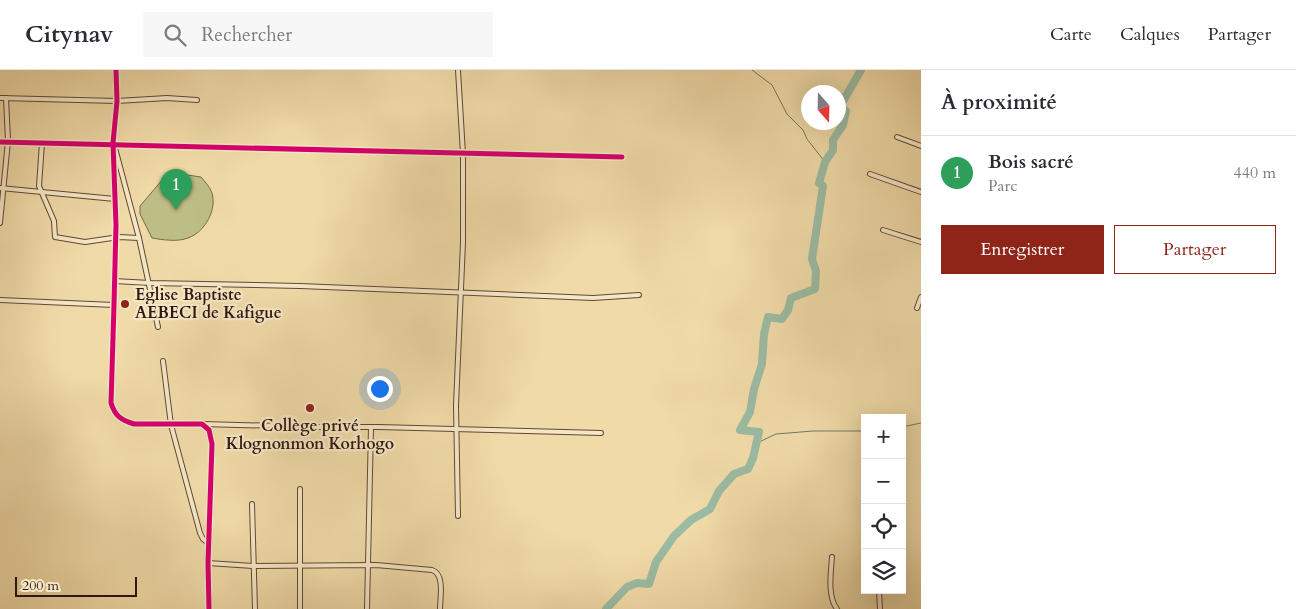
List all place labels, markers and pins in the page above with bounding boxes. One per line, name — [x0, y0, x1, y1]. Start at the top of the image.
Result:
pin: 1 — [160, 169, 192, 210]
place label: Eglise Baptiste AEBECI de Kafigue — [135, 284, 282, 324]
marker: Eglise Baptiste AEBECI de Kafigue — [119, 298, 131, 310]
marker: Collège privé Klognonmon Korhogo — [304, 402, 316, 414]
place label: Collège privé Klognonmon Korhogo — [226, 415, 394, 455]

